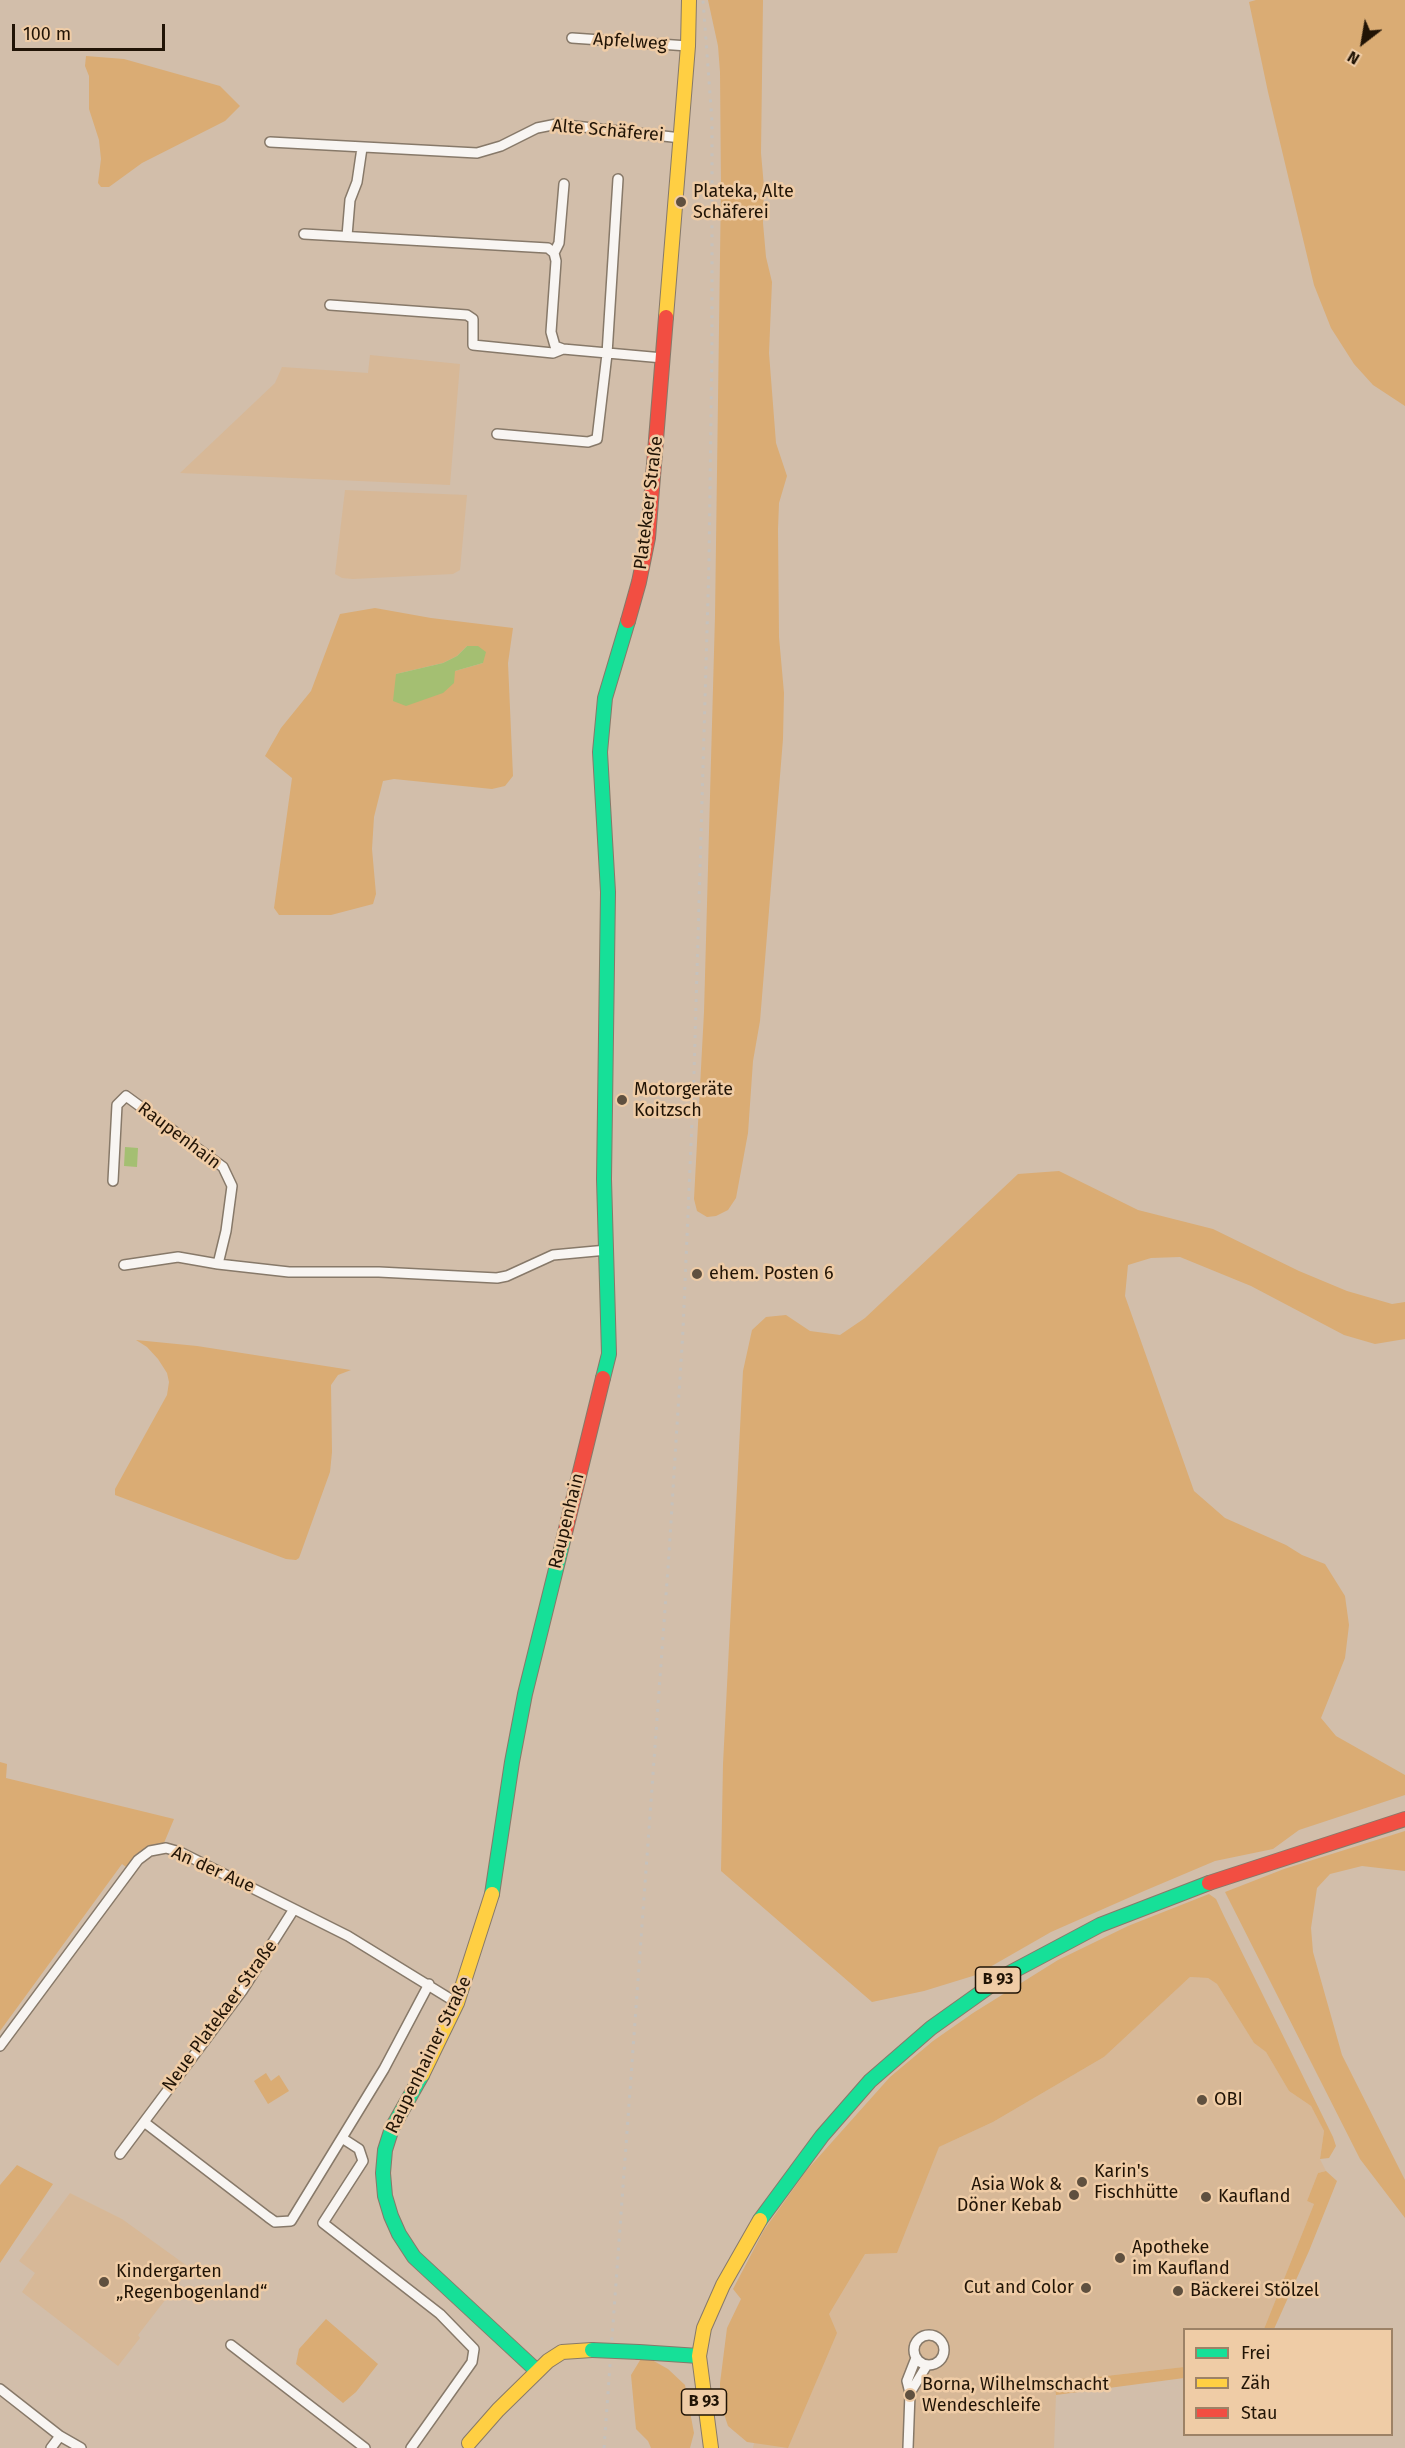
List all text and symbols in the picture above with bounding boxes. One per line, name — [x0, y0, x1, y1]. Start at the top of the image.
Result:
scale bar — [15, 12, 168, 50]
north arrow — [1333, 12, 1393, 72]
text: 100 m — [23, 23, 71, 45]
street label: Apfelweg — [592, 29, 668, 55]
text: N — [1344, 47, 1363, 69]
street label: Alte Schäferei — [551, 115, 665, 147]
place label: Plateka, Alte Schäferei — [693, 181, 794, 224]
marker: Plateka, Alte Schäferei — [674, 195, 688, 209]
street label: Platekaer Straße — [630, 435, 668, 571]
place label: Motorgeräte Koitzsch — [634, 1079, 733, 1122]
marker: Motorgeräte Koitzsch — [615, 1093, 629, 1107]
street label: Raupenhain — [133, 1098, 225, 1174]
place label: ehem. Posten 6 — [709, 1263, 833, 1285]
marker: ehem. Posten 6 — [690, 1267, 704, 1281]
street label: Raupenhain — [545, 1471, 589, 1571]
street label: An der Aue — [168, 1842, 258, 1898]
street label: Neue Platekaer Straße — [158, 1936, 282, 2096]
road number: B 93 — [976, 1967, 1020, 1993]
street label: Raupenhainer Straße — [382, 1973, 476, 2137]
place label: OBI — [1214, 2089, 1243, 2111]
marker: OBI — [1195, 2093, 1209, 2107]
place label: Karin's Fischhütte — [1094, 2161, 1178, 2204]
place label: Asia Wok & Döner Kebab — [957, 2174, 1062, 2216]
marker: Karin's Fischhütte — [1075, 2175, 1089, 2189]
place label: Kaufland — [1218, 2186, 1290, 2208]
marker: Asia Wok & Döner Kebab — [1067, 2188, 1081, 2202]
marker: Kaufland — [1199, 2190, 1213, 2204]
place label: Apotheke im Kaufland — [1132, 2237, 1230, 2280]
marker: Apotheke im Kaufland — [1113, 2251, 1127, 2265]
place label: Kindergarten „Regenbogenland“ — [116, 2261, 267, 2304]
marker: Kindergarten „Regenbogenland“ — [97, 2275, 111, 2289]
place label: Cut and Color — [964, 2277, 1074, 2299]
place label: Bäckerei Stölzel — [1190, 2280, 1319, 2302]
marker: Cut and Color — [1079, 2281, 1093, 2295]
marker: Bäckerei Stölzel — [1171, 2284, 1185, 2298]
legend — [1183, 2328, 1393, 2436]
text: Frei — [1241, 2342, 1271, 2364]
text: Zäh — [1241, 2372, 1270, 2394]
place label: Borna, Wilhelmschacht Wendeschleife — [922, 2374, 1109, 2416]
marker: Borna, Wilhelmschacht Wendeschleife — [903, 2388, 917, 2402]
road number: B 93 — [682, 2389, 726, 2415]
text: Stau — [1241, 2402, 1277, 2424]

